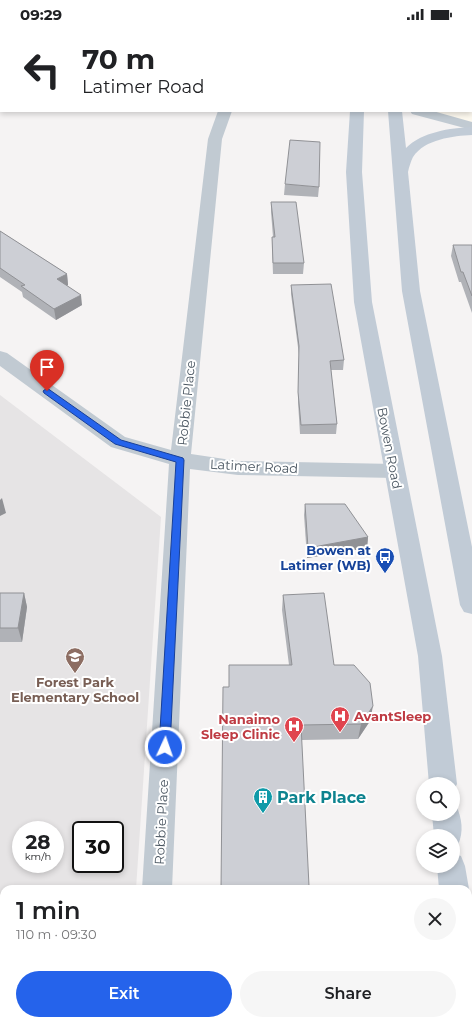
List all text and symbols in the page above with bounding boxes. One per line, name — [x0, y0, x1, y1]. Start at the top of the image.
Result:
text: 09:29 — [20, 5, 62, 24]
text: 70 m — [82, 42, 155, 76]
icon: left — [16, 44, 68, 96]
text: Latimer Road — [82, 76, 204, 98]
pin — [30, 350, 64, 391]
icon: arrive — [36, 356, 58, 378]
street label: Robbie Place — [174, 360, 198, 446]
street label: Bowen Road — [374, 406, 406, 490]
street label: Latimer Road — [209, 456, 299, 476]
place label: Bowen at Latimer (WB) — [280, 542, 371, 573]
bus stop icon: Bowen at Latimer (WB) — [374, 546, 396, 574]
school or university icon: Forest Park Elementary School — [64, 646, 86, 674]
place label: Forest Park Elementary School — [11, 674, 139, 705]
hospital icon: AvantSleep — [329, 705, 351, 733]
place label: AvantSleep — [353, 708, 431, 724]
place label: Nanaimo Sleep Clinic — [201, 711, 280, 742]
hospital icon: Nanaimo Sleep Clinic — [283, 715, 305, 743]
position arrow — [144, 726, 186, 768]
map controls — [416, 777, 460, 873]
button: search — [416, 777, 460, 821]
street label: Robbie Place — [151, 779, 171, 865]
building icon: Park Place — [252, 786, 274, 814]
place label: Park Place — [277, 788, 366, 807]
speed limit sign: 30 — [72, 821, 124, 873]
button: layers — [416, 829, 460, 873]
text: 28 — [26, 830, 51, 854]
text: km/h — [25, 850, 51, 863]
text: 1 min — [16, 896, 80, 925]
button: close — [414, 898, 456, 940]
text: 110 m · 09:30 — [16, 926, 97, 942]
button: Exit — [16, 971, 232, 1017]
button: Share — [240, 971, 456, 1017]

